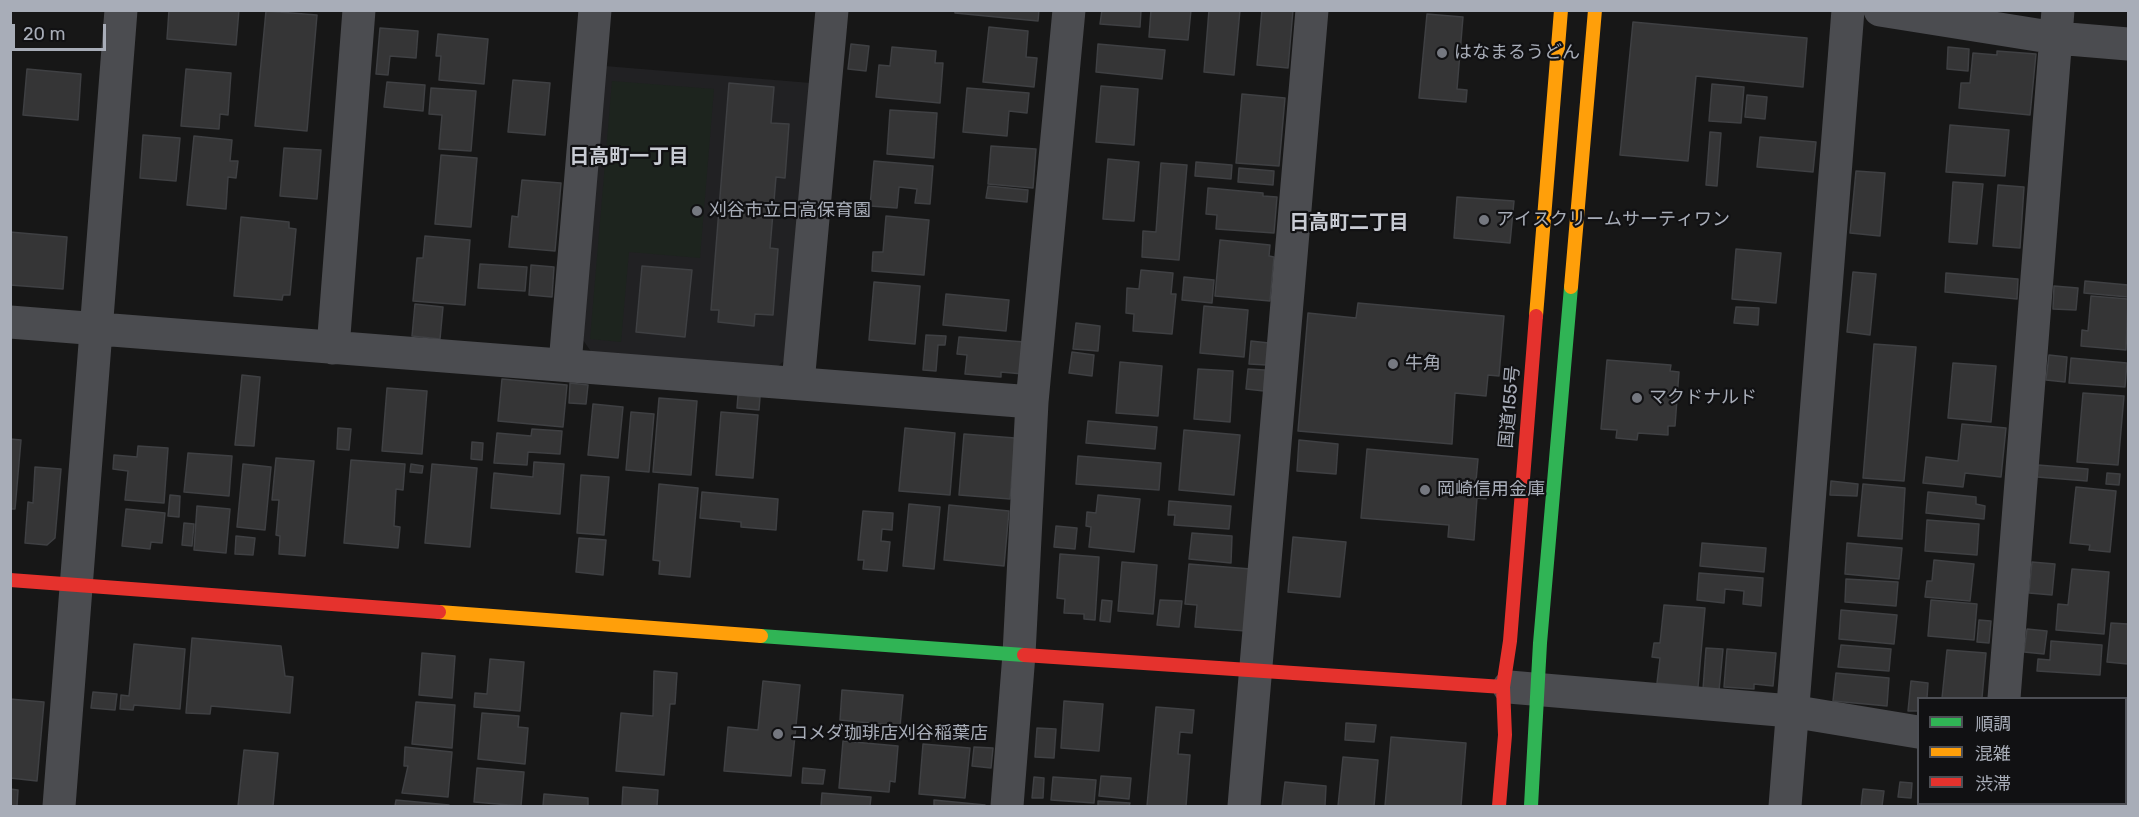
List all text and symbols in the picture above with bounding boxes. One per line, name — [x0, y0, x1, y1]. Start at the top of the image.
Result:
scale bar — [15, 12, 110, 50]
text: 20 m — [23, 23, 65, 45]
place label: はなまるうどん — [1454, 42, 1580, 64]
marker: はなまるうどん — [1435, 46, 1449, 60]
district label: 日高町一丁目 — [569, 145, 689, 169]
place label: 刈谷市立日高保育園 — [709, 200, 871, 222]
marker: 刈谷市立日高保育園 — [690, 204, 704, 218]
place label: アイスクリームサーティワン — [1496, 209, 1730, 231]
district label: 日高町二丁目 — [1289, 211, 1409, 235]
marker: アイスクリームサーティワン — [1477, 213, 1491, 227]
place label: 牛角 — [1405, 353, 1441, 375]
marker: 牛角 — [1386, 357, 1400, 371]
street label: 国道155号 — [1496, 365, 1524, 449]
place label: マクドナルド — [1649, 387, 1757, 409]
marker: マクドナルド — [1630, 391, 1644, 405]
place label: 岡崎信用金庫 — [1437, 479, 1545, 501]
marker: 岡崎信用金庫 — [1418, 483, 1432, 497]
legend — [1917, 697, 2127, 805]
text: 順調 — [1975, 713, 2011, 735]
place label: コメダ珈琲店刈谷稲葉店 — [790, 723, 988, 745]
marker: コメダ珈琲店刈谷稲葉店 — [771, 727, 785, 741]
text: 混雑 — [1975, 743, 2011, 765]
text: 渋滞 — [1975, 773, 2011, 795]

